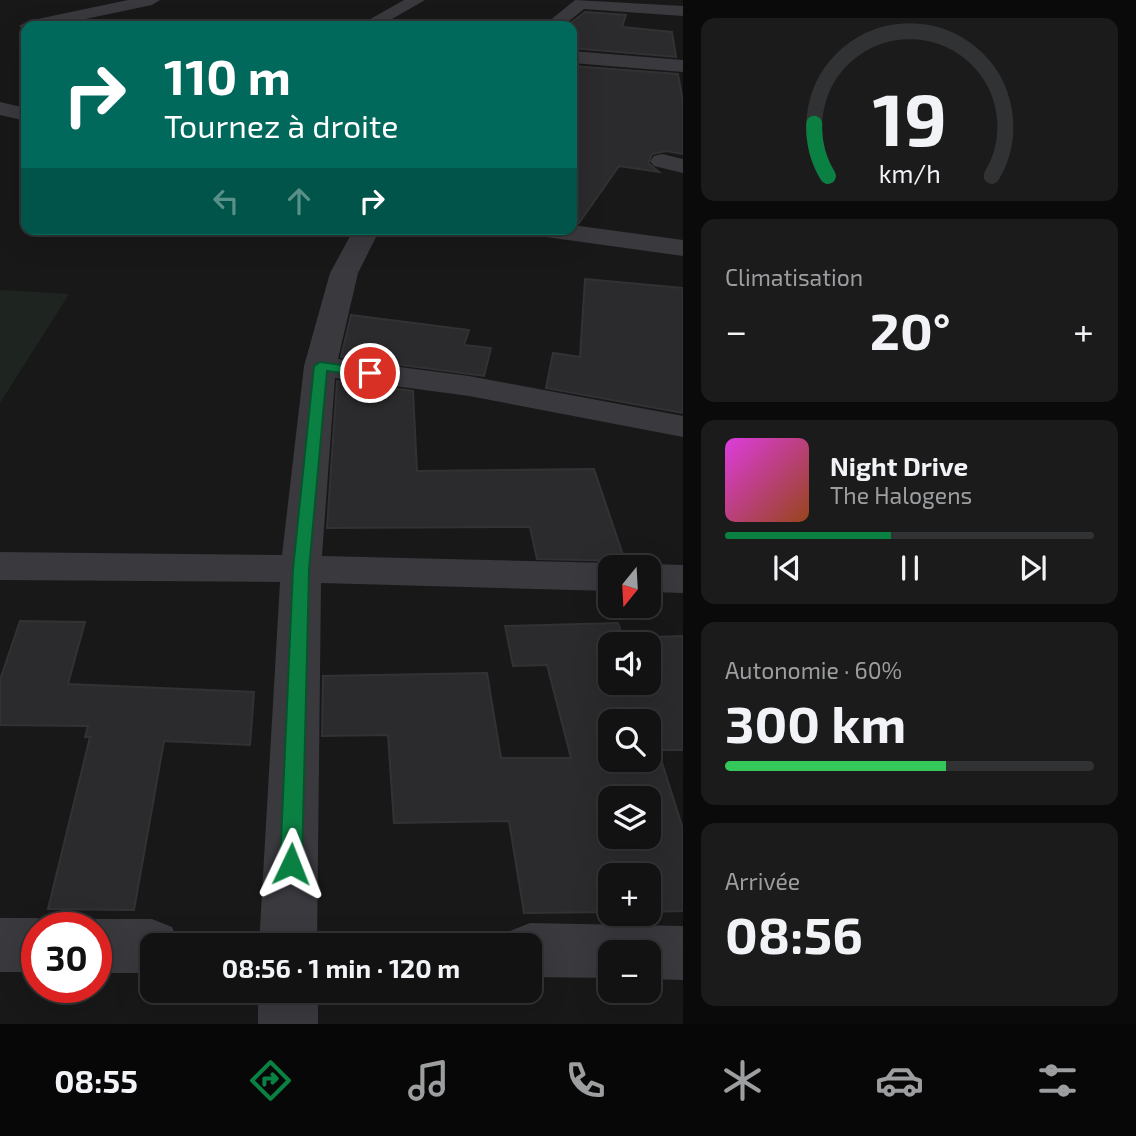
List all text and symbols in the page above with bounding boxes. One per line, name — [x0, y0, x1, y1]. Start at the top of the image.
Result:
text: 110 m — [164, 46, 291, 105]
icon: right — [49, 49, 140, 140]
text: 19 — [872, 73, 947, 161]
text: Tournez à droite — [164, 106, 398, 144]
text: km/h — [878, 157, 941, 187]
icon: left — [207, 182, 245, 220]
icon: ahead — [280, 182, 318, 220]
icon: right — [353, 182, 391, 220]
text: Climatisation — [725, 263, 863, 291]
text: 20° — [870, 298, 951, 360]
text: − — [725, 307, 747, 353]
text: + — [1073, 307, 1094, 353]
pin — [340, 343, 400, 403]
icon: arrive — [351, 354, 389, 392]
text: Night Drive — [830, 450, 968, 481]
text: The Halogens — [830, 481, 972, 509]
icon: previous — [768, 549, 806, 587]
icon: pause — [891, 549, 929, 587]
icon: next — [1014, 549, 1052, 587]
north arrow — [598, 555, 662, 618]
map controls — [598, 555, 661, 1003]
button: sound — [598, 632, 661, 695]
text: Autonomie · 60% — [725, 656, 902, 684]
text: 300 km — [725, 691, 906, 753]
button: search — [598, 709, 661, 772]
button: layers — [598, 786, 661, 849]
position arrow — [254, 827, 328, 901]
button: + — [598, 863, 661, 926]
text: Arrivée — [725, 867, 800, 895]
text: 08:56 — [725, 902, 863, 964]
speed limit sign: 30 — [21, 912, 112, 1003]
button: − — [598, 940, 661, 1003]
text: 08:56 · 1 min · 120 m — [222, 952, 460, 983]
icon: directions — [246, 1056, 295, 1105]
icon: music — [404, 1056, 453, 1105]
icon: phone — [561, 1056, 610, 1105]
icon: climate — [718, 1056, 767, 1105]
icon: car — [875, 1056, 924, 1105]
icon: filters — [1033, 1056, 1082, 1105]
text: 08:55 — [54, 1061, 138, 1099]

